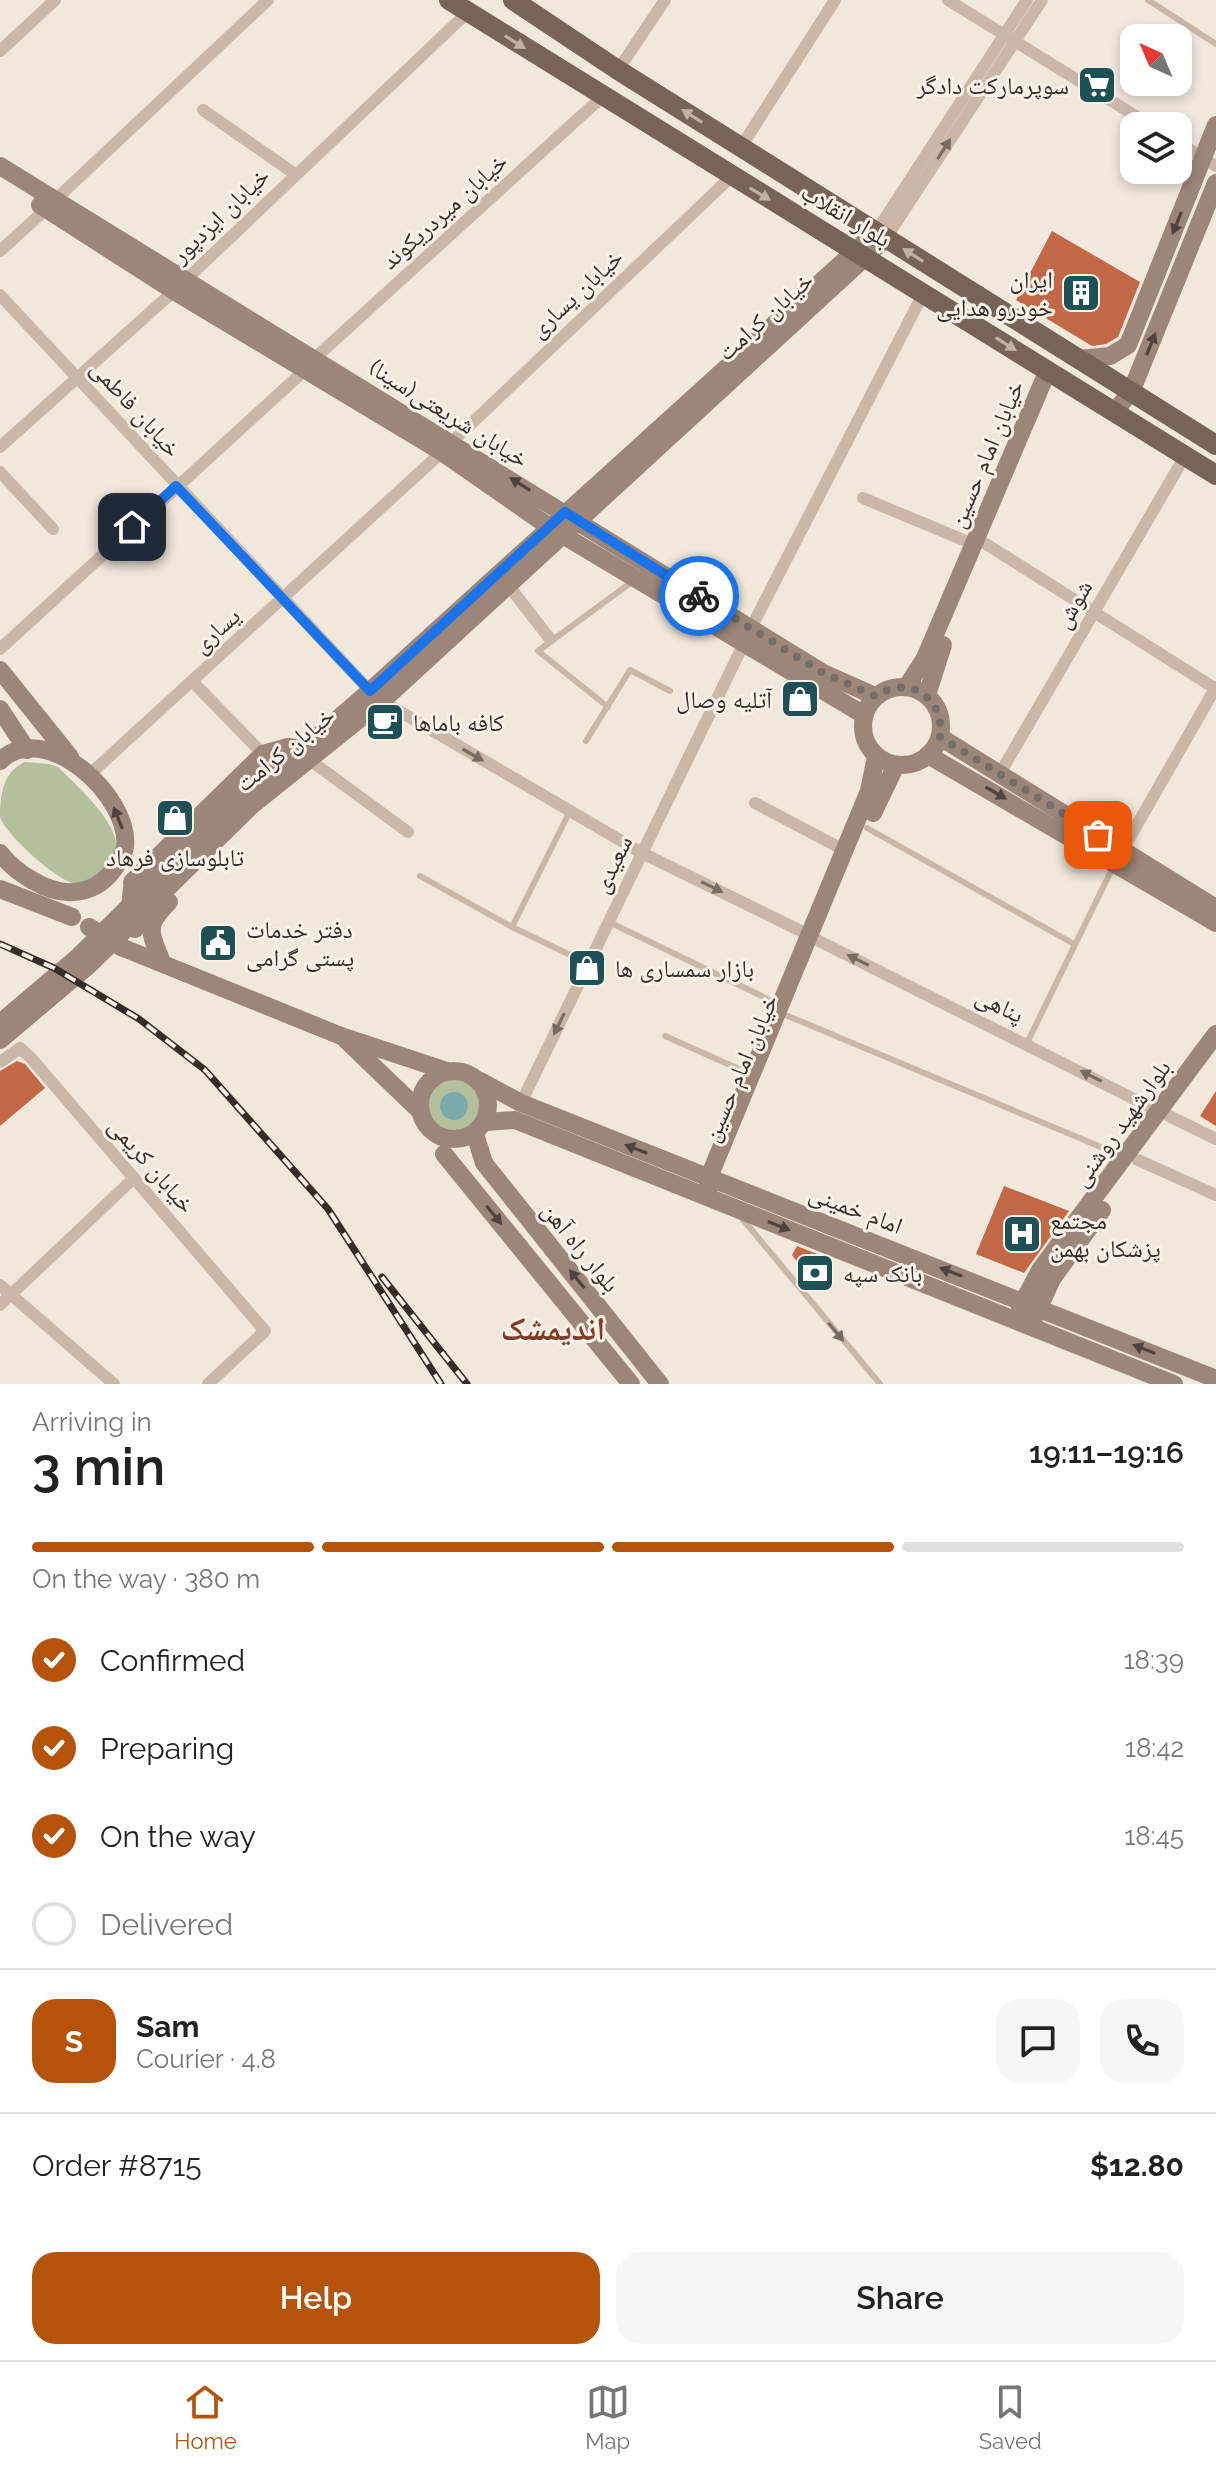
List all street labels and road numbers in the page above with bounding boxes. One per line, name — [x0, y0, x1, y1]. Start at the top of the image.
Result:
street label: خیابان میردریکوند — [375, 147, 513, 275]
street label: خیابان ایزدپور — [164, 161, 275, 270]
street label: بلوار انقلاب — [796, 177, 896, 253]
street label: خیابان یساری — [523, 242, 629, 344]
street label: خیابان کرامت — [711, 265, 819, 367]
street label: خیابان شریعتی(سینا) — [364, 352, 534, 474]
street label: خیابان فاطمی — [85, 353, 187, 463]
street label: خیابان امام حسین — [942, 376, 1032, 533]
street label: شوش — [1048, 575, 1098, 633]
street label: یساری — [186, 601, 246, 659]
street label: خیابان کرامت — [230, 700, 340, 798]
street label: سعیدی — [586, 830, 638, 898]
street label: پناهی — [971, 981, 1029, 1029]
street label: خیابان امام حسین — [696, 990, 786, 1147]
street label: بلوارشهید روشنی — [1065, 1054, 1177, 1192]
street label: خیابان کریمی — [103, 1111, 201, 1219]
street label: امام خمینی — [804, 1178, 907, 1242]
street label: بلوار راه آهن — [536, 1196, 626, 1298]

